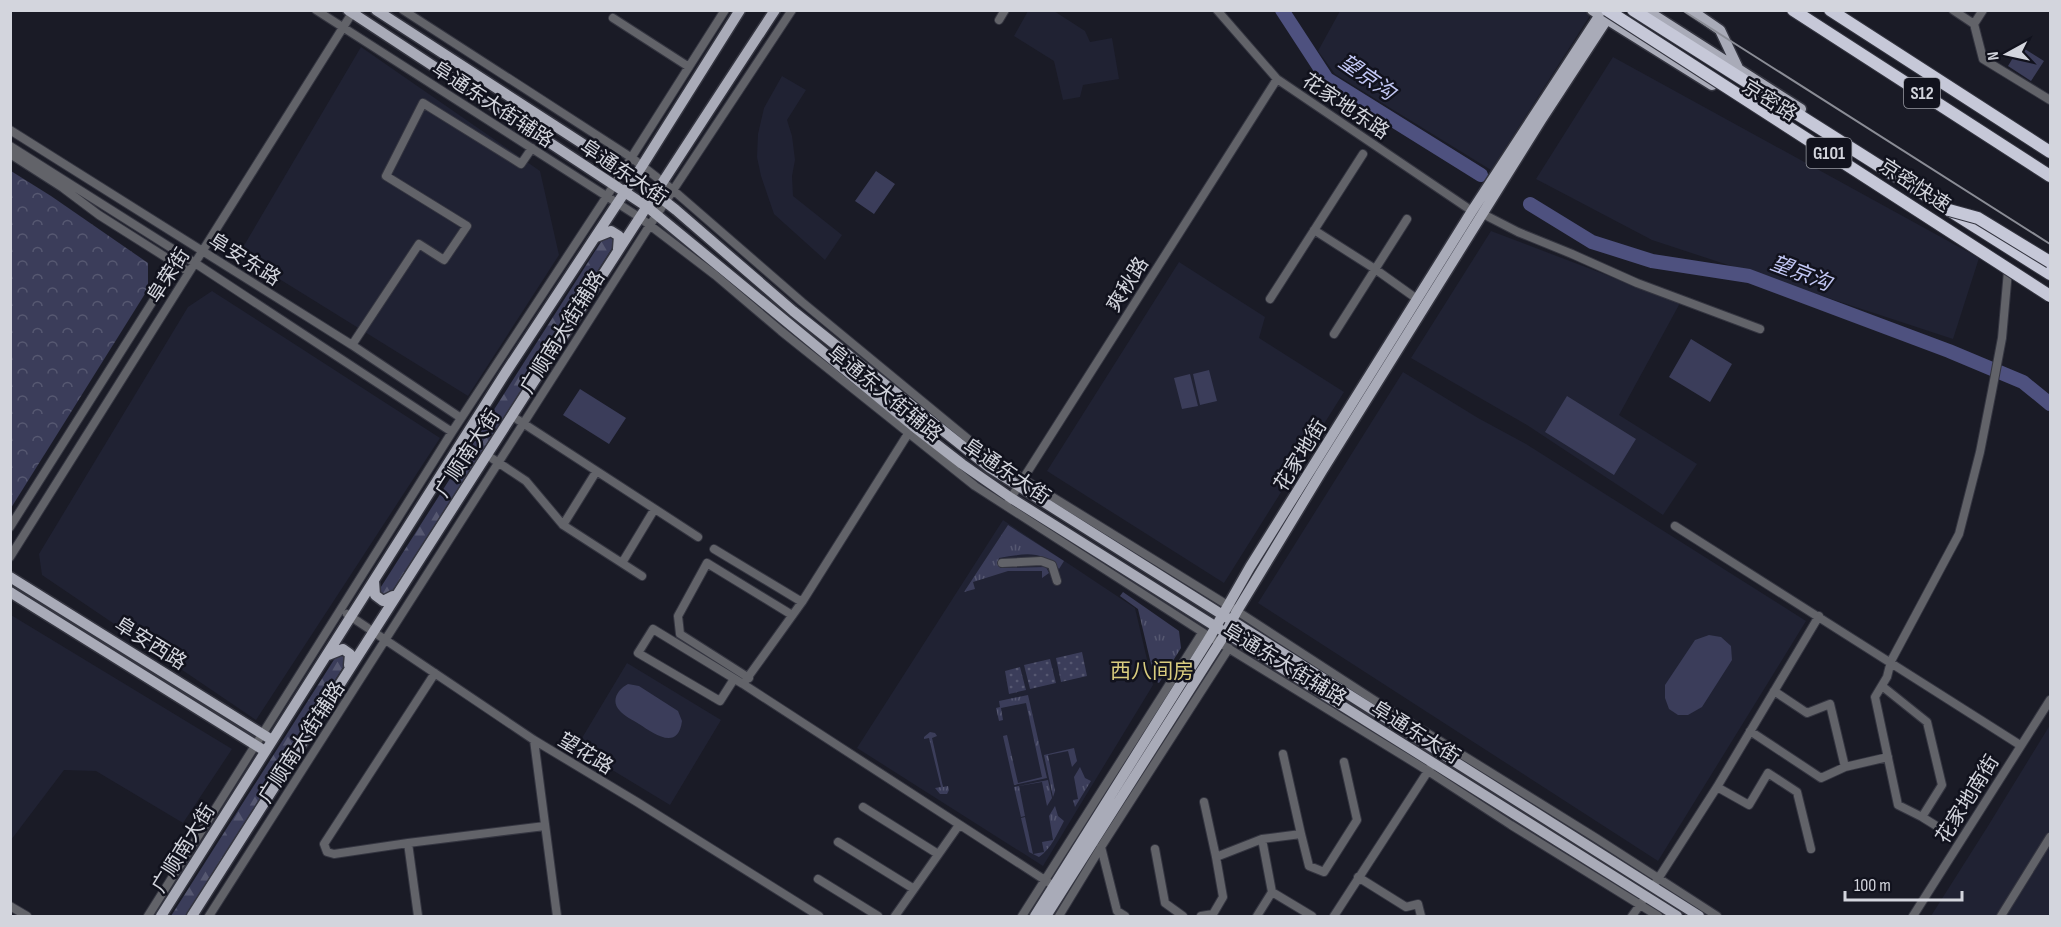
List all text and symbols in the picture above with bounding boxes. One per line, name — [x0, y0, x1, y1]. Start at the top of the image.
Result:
north arrow — [1977, 24, 2037, 84]
water label: 望京沟 — [1334, 49, 1401, 107]
text: N — [1984, 50, 2004, 61]
street label: 阜通东大街辅路 — [427, 57, 558, 153]
street label: 花家地东路 — [1297, 69, 1394, 145]
street label: 京密路 — [1738, 75, 1801, 127]
road number: S12 — [1904, 78, 1940, 108]
street label: 阜通东大街 — [575, 135, 672, 211]
road number: G101 — [1806, 138, 1852, 168]
street label: 京密快速 — [1874, 154, 1955, 218]
street label: 阜安东路 — [204, 228, 285, 291]
street label: 阜荣街 — [142, 244, 195, 307]
water label: 望京沟 — [1767, 251, 1837, 297]
street label: 爽秋路 — [1102, 253, 1154, 316]
street label: 广顺南大街辅路 — [516, 267, 610, 398]
street label: 阜通东大街辅路 — [822, 340, 946, 447]
street label: 广顺南大街 — [431, 405, 505, 502]
street label: 花家地街 — [1269, 415, 1332, 496]
street label: 阜通东大街 — [958, 434, 1055, 510]
street label: 阜安西路 — [110, 612, 191, 675]
street label: 阜通东大街辅路 — [1218, 619, 1351, 711]
district label: 西八间房 — [1110, 659, 1194, 684]
street label: 广顺南大街辅路 — [254, 677, 350, 808]
street label: 阜通东大街 — [1367, 696, 1464, 770]
street label: 望花路 — [554, 728, 617, 780]
street label: 花家地南街 — [1931, 751, 2005, 848]
street label: 广顺南大街 — [147, 800, 221, 897]
scale bar — [1845, 864, 1962, 902]
text: 100 m — [1854, 875, 1891, 896]

